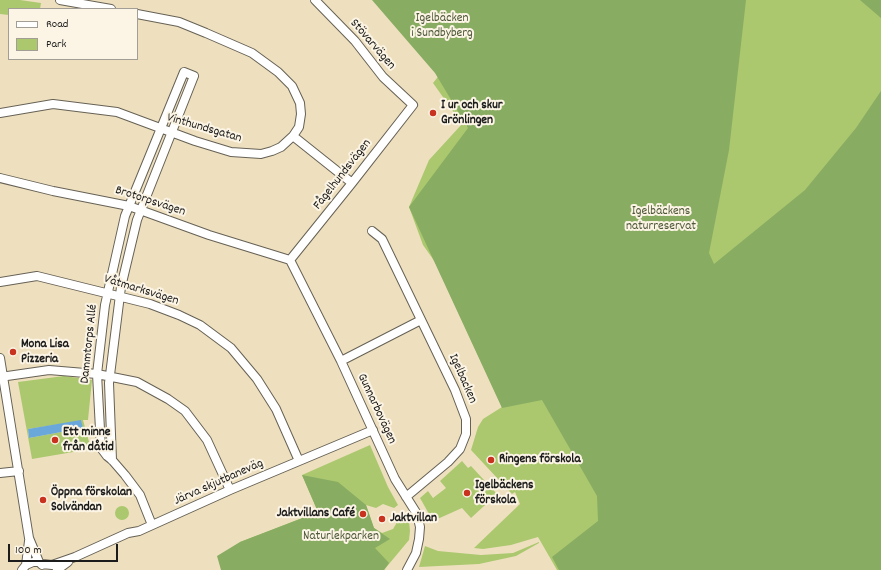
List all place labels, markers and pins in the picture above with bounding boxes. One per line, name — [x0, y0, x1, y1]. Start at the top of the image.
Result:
place label: I ur och skur Grönlingen — [441, 98, 503, 129]
marker: I ur och skur Grönlingen — [428, 108, 438, 118]
place label: Mona Lisa Pizzeria — [21, 337, 69, 368]
marker: Mona Lisa Pizzeria — [8, 347, 18, 357]
place label: Ett minne från dåtid — [63, 425, 114, 456]
marker: Ett minne från dåtid — [50, 435, 60, 445]
place label: Ringens förskola — [499, 452, 581, 468]
marker: Ringens förskola — [486, 455, 496, 465]
place label: Igelbäckens förskola — [475, 478, 533, 509]
place label: Öppna förskolan Solvändan — [51, 485, 132, 516]
marker: Igelbäckens förskola — [462, 488, 472, 498]
marker: Öppna förskolan Solvändan — [38, 495, 48, 505]
place label: Jaktvillans Café — [277, 506, 355, 522]
marker: Jaktvillans Café — [358, 509, 368, 519]
place label: Jaktvillan — [390, 511, 437, 527]
marker: Jaktvillan — [377, 514, 387, 524]

